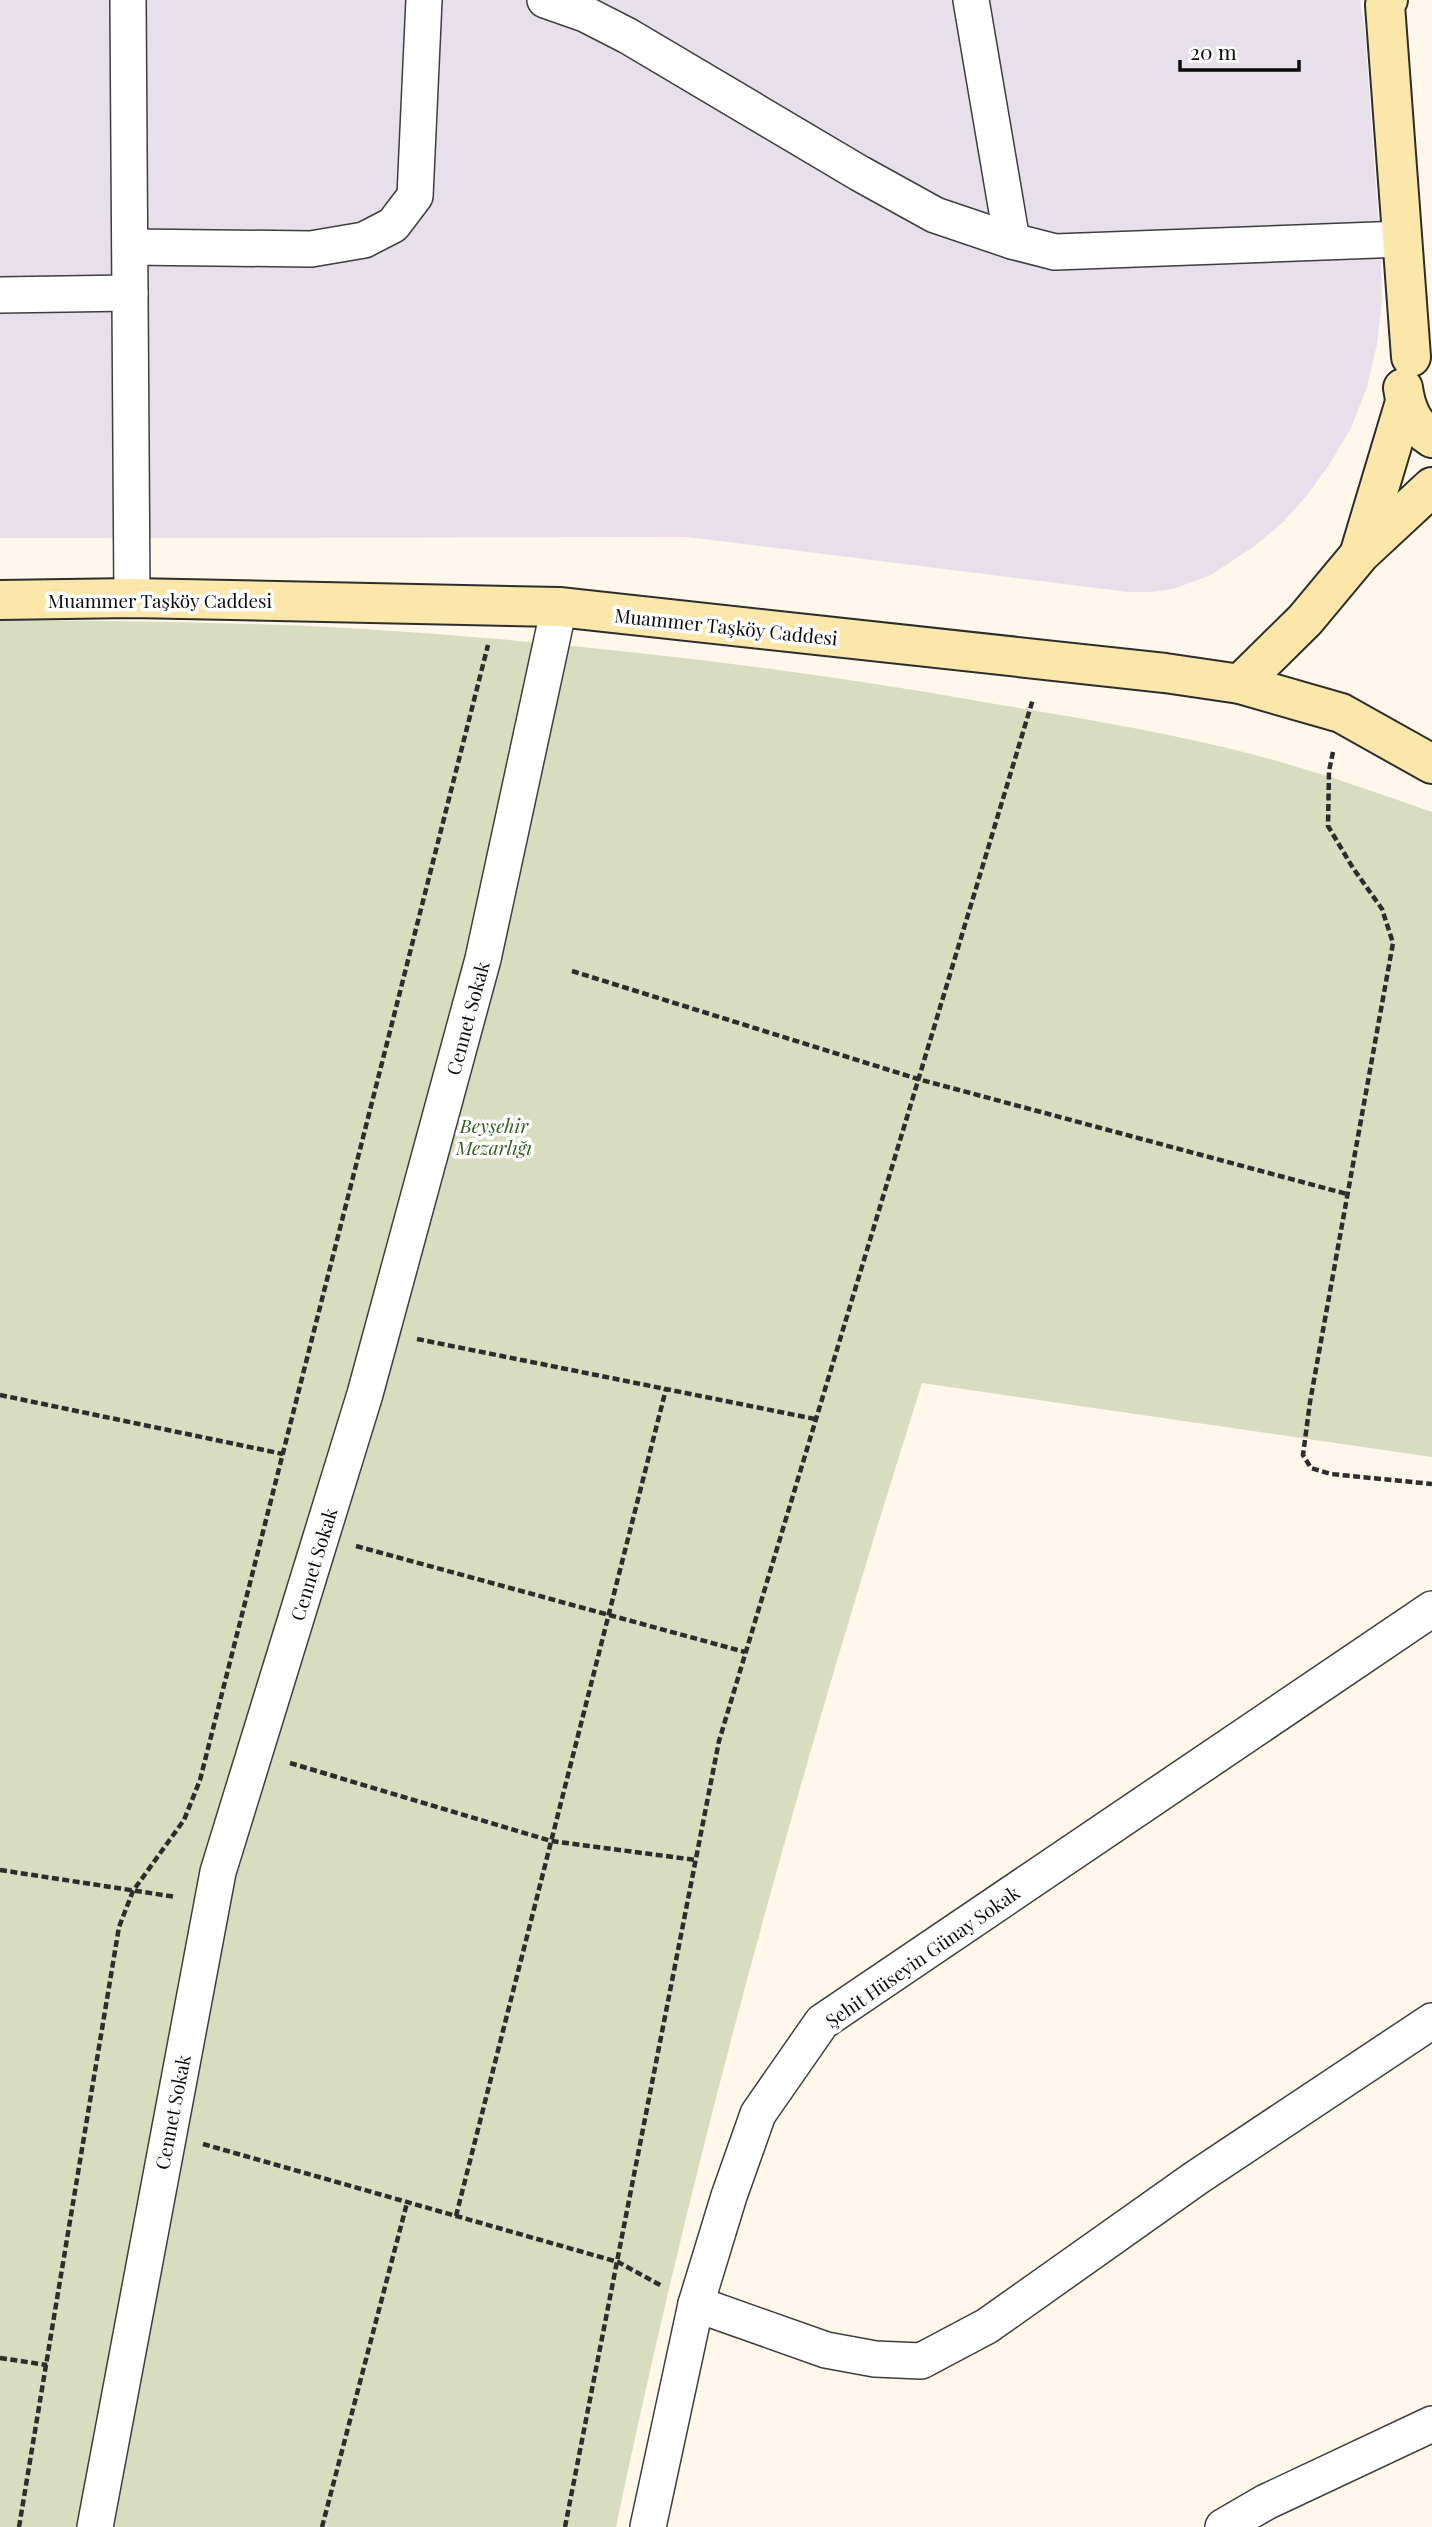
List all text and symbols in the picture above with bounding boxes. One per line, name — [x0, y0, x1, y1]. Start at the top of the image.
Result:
scale bar — [1180, 28, 1299, 72]
text: 20 m — [1190, 37, 1237, 65]
street label: Muammer Taşköy Caddesi — [48, 587, 273, 613]
street label: Muammer Taşköy Caddesi — [613, 601, 839, 651]
street label: Cennet Sokak — [439, 958, 495, 1078]
park label: Beyşehir Mezarlığı — [455, 1112, 532, 1160]
street label: Cennet Sokak — [283, 1504, 343, 1624]
street label: Şehit Hüseyin Günay Sokak — [820, 1879, 1025, 2033]
street label: Cennet Sokak — [148, 2052, 196, 2172]

